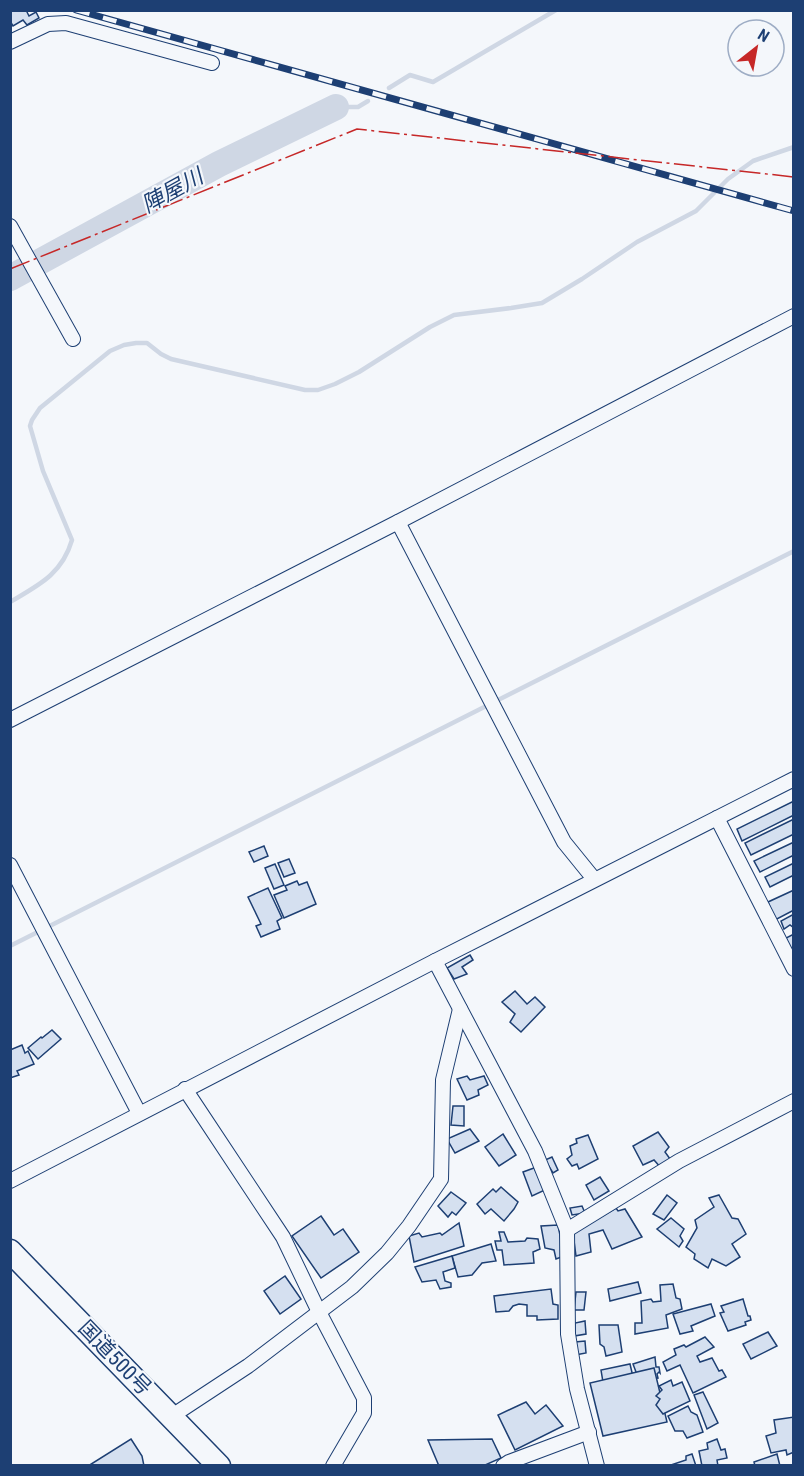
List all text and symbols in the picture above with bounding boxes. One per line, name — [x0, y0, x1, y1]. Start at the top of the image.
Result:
north arrow — [726, 18, 786, 78]
text: N — [754, 25, 773, 46]
water label: 陣屋川 — [137, 163, 209, 217]
street label: 国道500号 — [74, 1316, 156, 1400]

